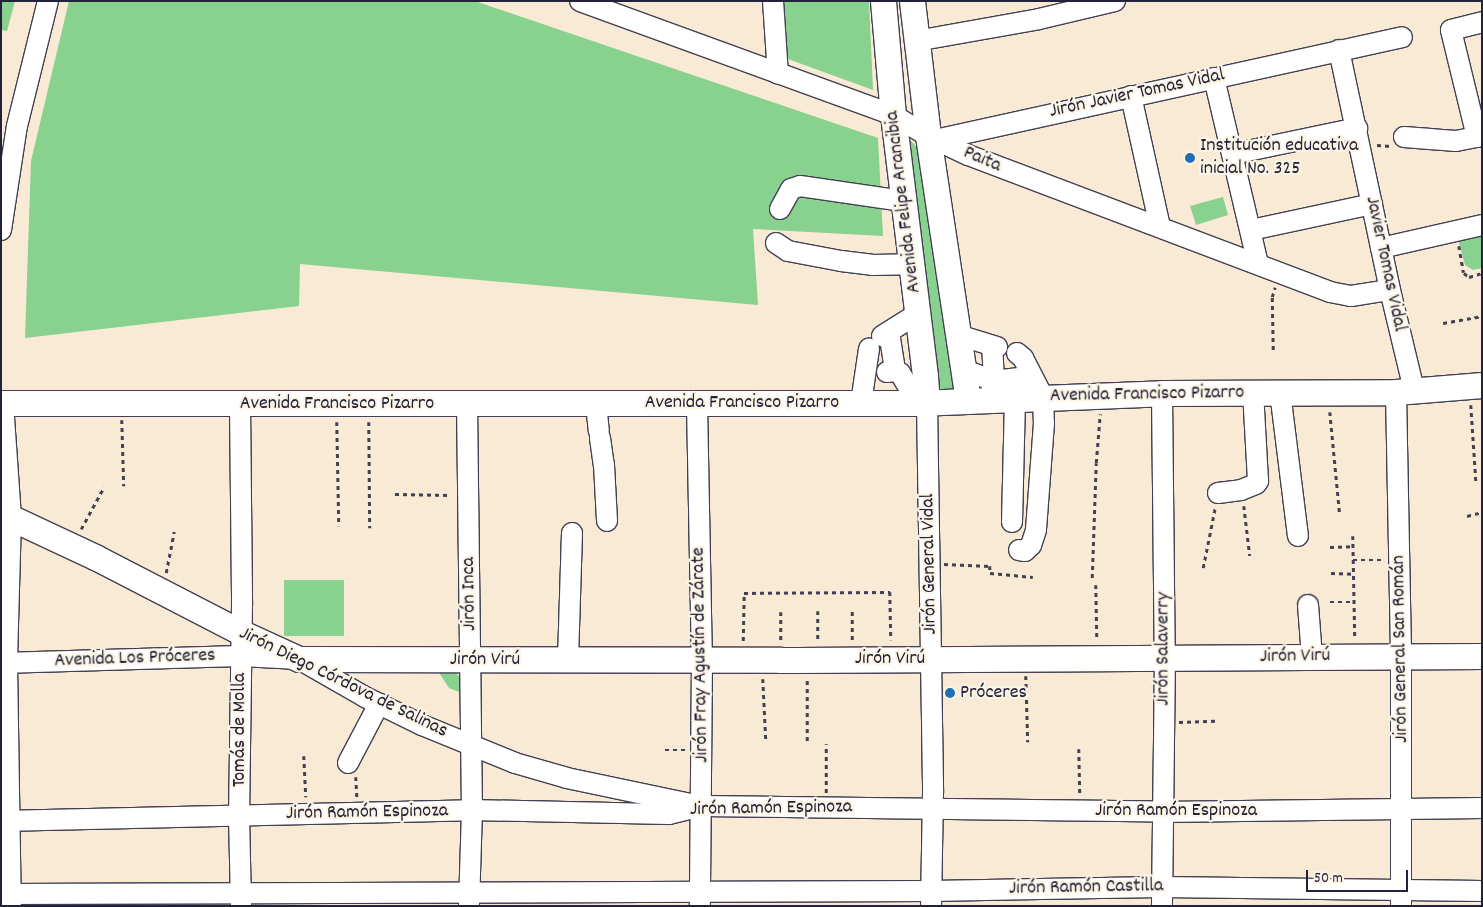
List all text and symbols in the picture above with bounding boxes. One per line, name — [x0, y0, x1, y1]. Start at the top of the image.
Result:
street label: Jirón Javier Tomas Vidal — [1047, 64, 1227, 124]
street label: Avenida Felipe Arancibia — [881, 110, 927, 294]
place label: Institución educativa inicial No. 325 — [1200, 134, 1358, 181]
street label: Paita — [959, 141, 1005, 179]
marker: Institución educativa inicial No. 325 — [1184, 152, 1196, 164]
street label: Javier Tomas Vidal — [1359, 194, 1411, 334]
street label: Avenida Francisco Pizarro — [1050, 381, 1244, 409]
street label: Avenida Francisco Pizarro — [645, 391, 839, 415]
street label: Avenida Francisco Pizarro — [240, 392, 434, 416]
street label: Jirón General Vidal — [917, 493, 943, 635]
street label: Jirón Fray Agustín de Zárate — [687, 547, 715, 763]
street label: Jirón General San Román — [1387, 555, 1415, 743]
street label: Jirón Inca — [457, 557, 483, 631]
street label: Jirón Salaverry — [1152, 592, 1176, 706]
street label: Jirón Diego Córdova de Salinas — [235, 622, 451, 744]
street label: Avenida Los Próceres — [54, 644, 216, 674]
street label: Jirón Virú — [1260, 644, 1330, 670]
street label: Jirón Virú — [855, 647, 925, 671]
street label: Jirón Virú — [450, 648, 520, 672]
street label: Tomás de Molla — [228, 673, 252, 787]
place label: Próceres — [960, 681, 1027, 705]
marker: Próceres — [944, 687, 956, 699]
street label: Jirón Ramón Espinoza — [690, 796, 852, 822]
street label: Jirón Ramón Espinoza — [1095, 799, 1257, 823]
street label: Jirón Ramón Espinoza — [286, 800, 448, 826]
scale bar — [1308, 860, 1410, 892]
text: 50 m — [1314, 868, 1343, 890]
street label: Jirón Ramón Castilla — [1009, 875, 1163, 901]

